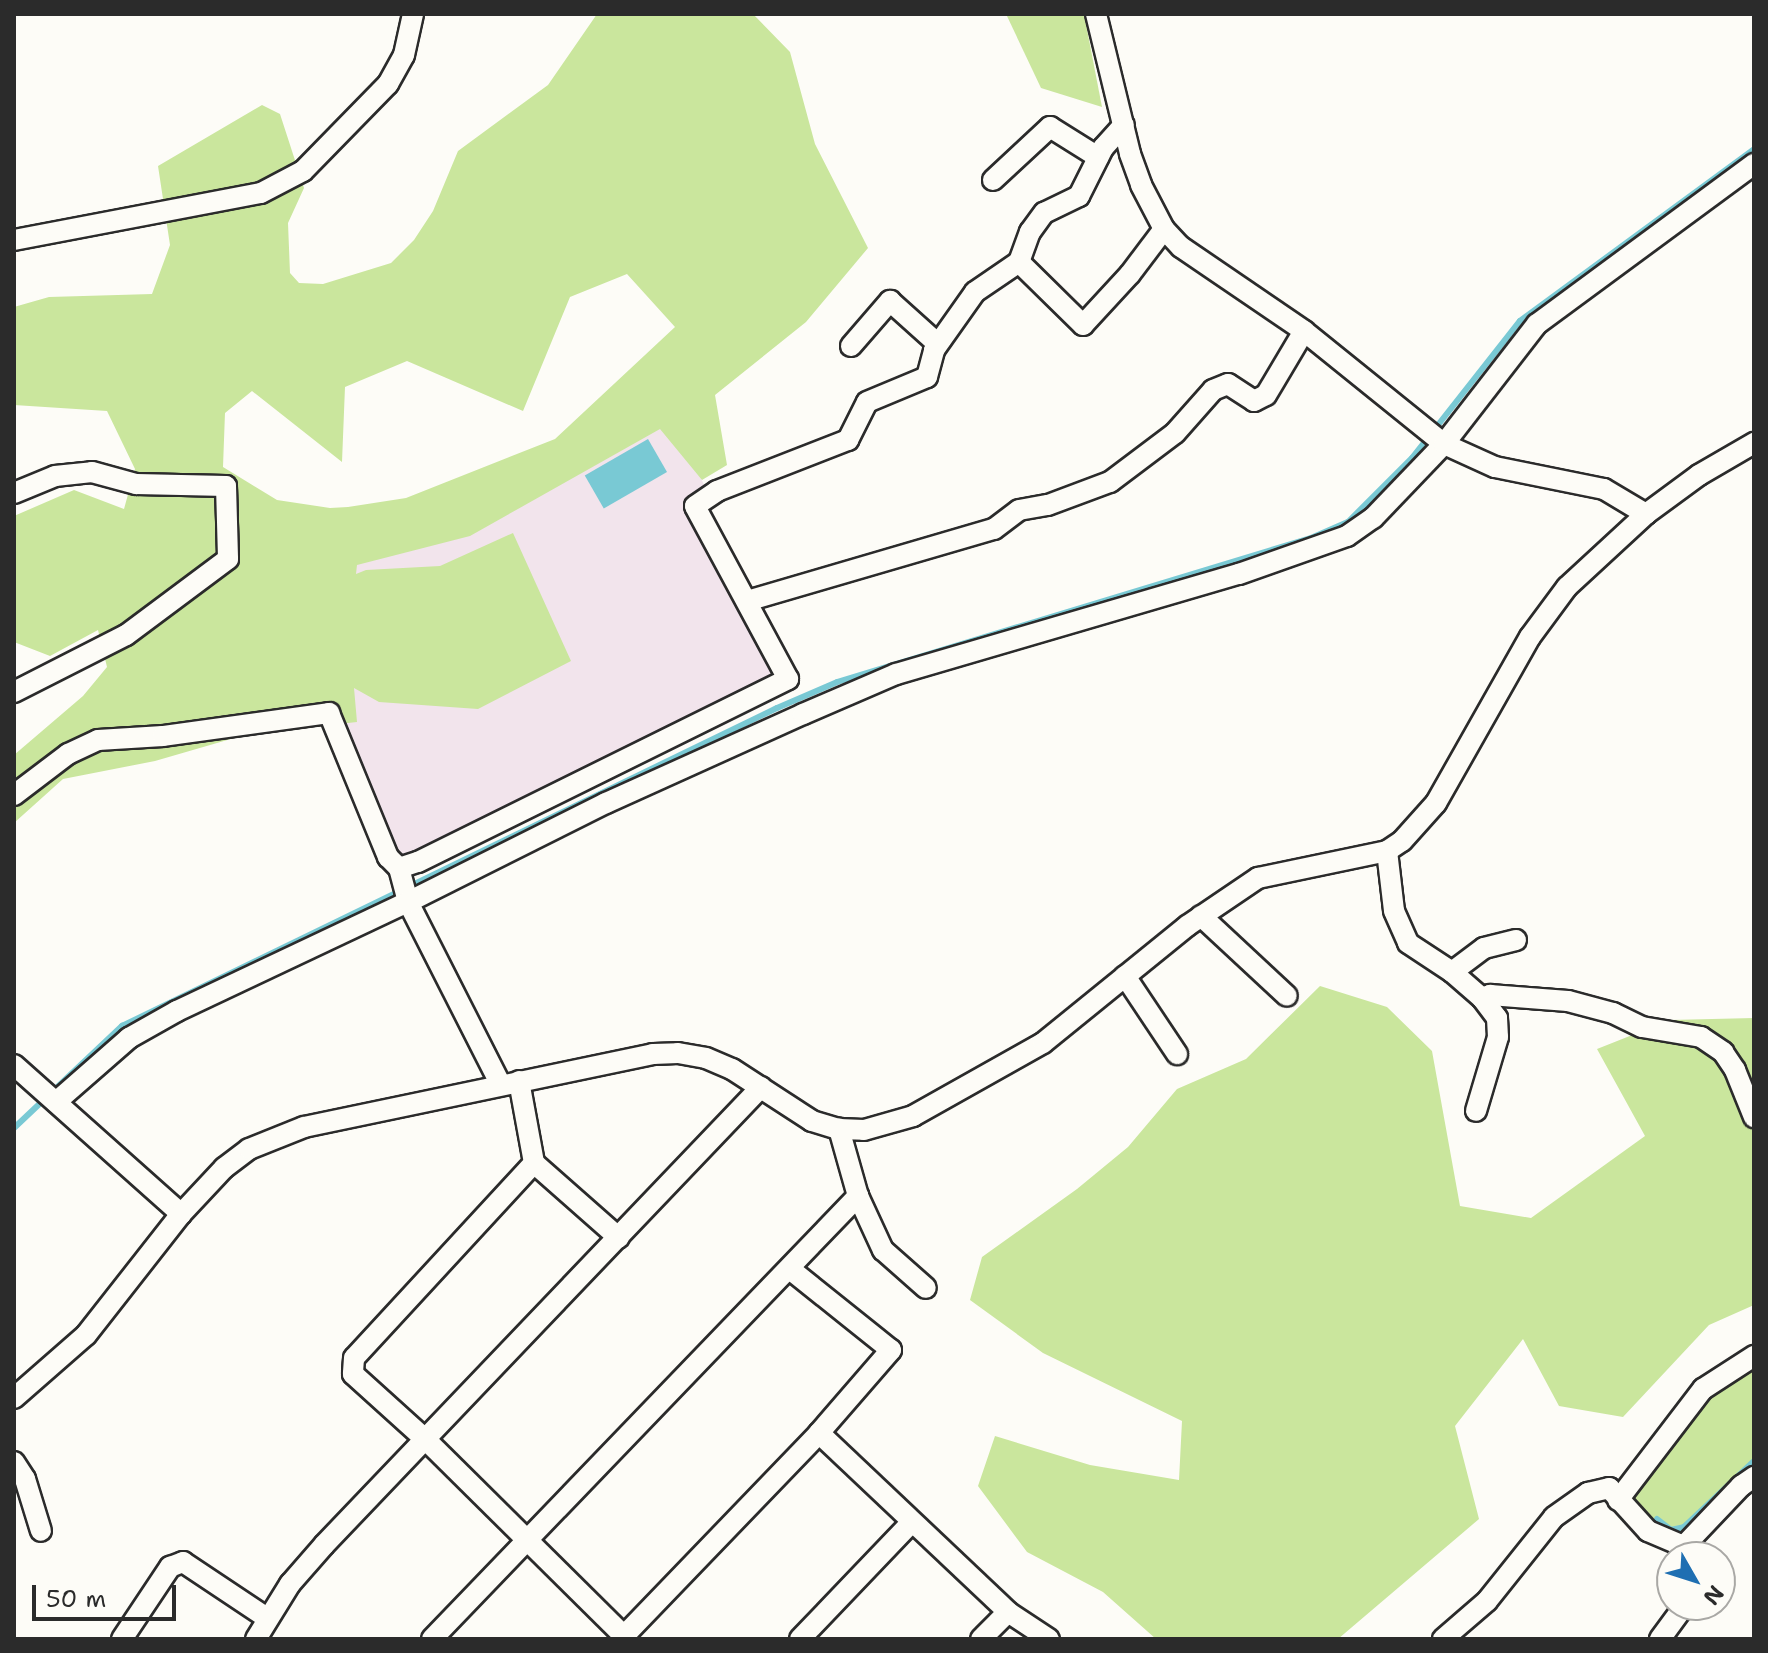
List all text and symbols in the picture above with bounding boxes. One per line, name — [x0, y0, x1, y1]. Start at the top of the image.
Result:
north arrow — [1656, 1541, 1736, 1621]
scale bar — [36, 1569, 180, 1619]
text: N — [1697, 1579, 1730, 1611]
text: 50 m — [46, 1583, 106, 1615]

